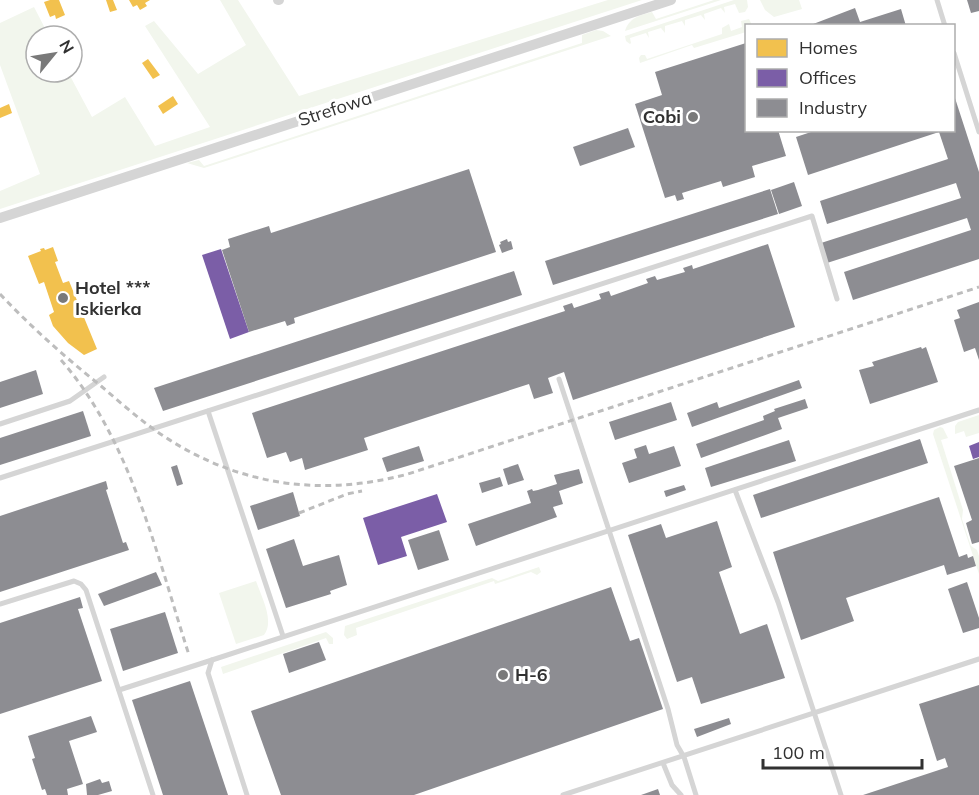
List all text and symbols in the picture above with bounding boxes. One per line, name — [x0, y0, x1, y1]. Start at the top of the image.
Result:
north arrow — [24, 24, 84, 84]
legend — [745, 24, 955, 132]
text: N — [55, 36, 79, 57]
text: Homes — [799, 36, 858, 59]
text: Offices — [799, 66, 857, 89]
street label: Strefowa — [295, 86, 375, 131]
text: Industry — [799, 96, 868, 119]
place label: Cobi — [643, 105, 681, 128]
marker: Cobi — [686, 110, 700, 124]
place label: Hotel *** Iskierka — [75, 276, 150, 320]
marker: Hotel *** Iskierka — [56, 291, 70, 305]
place label: H-6 — [515, 663, 548, 686]
marker: H-6 — [496, 668, 510, 682]
scale bar — [763, 732, 922, 770]
text: 100 m — [772, 741, 825, 764]

